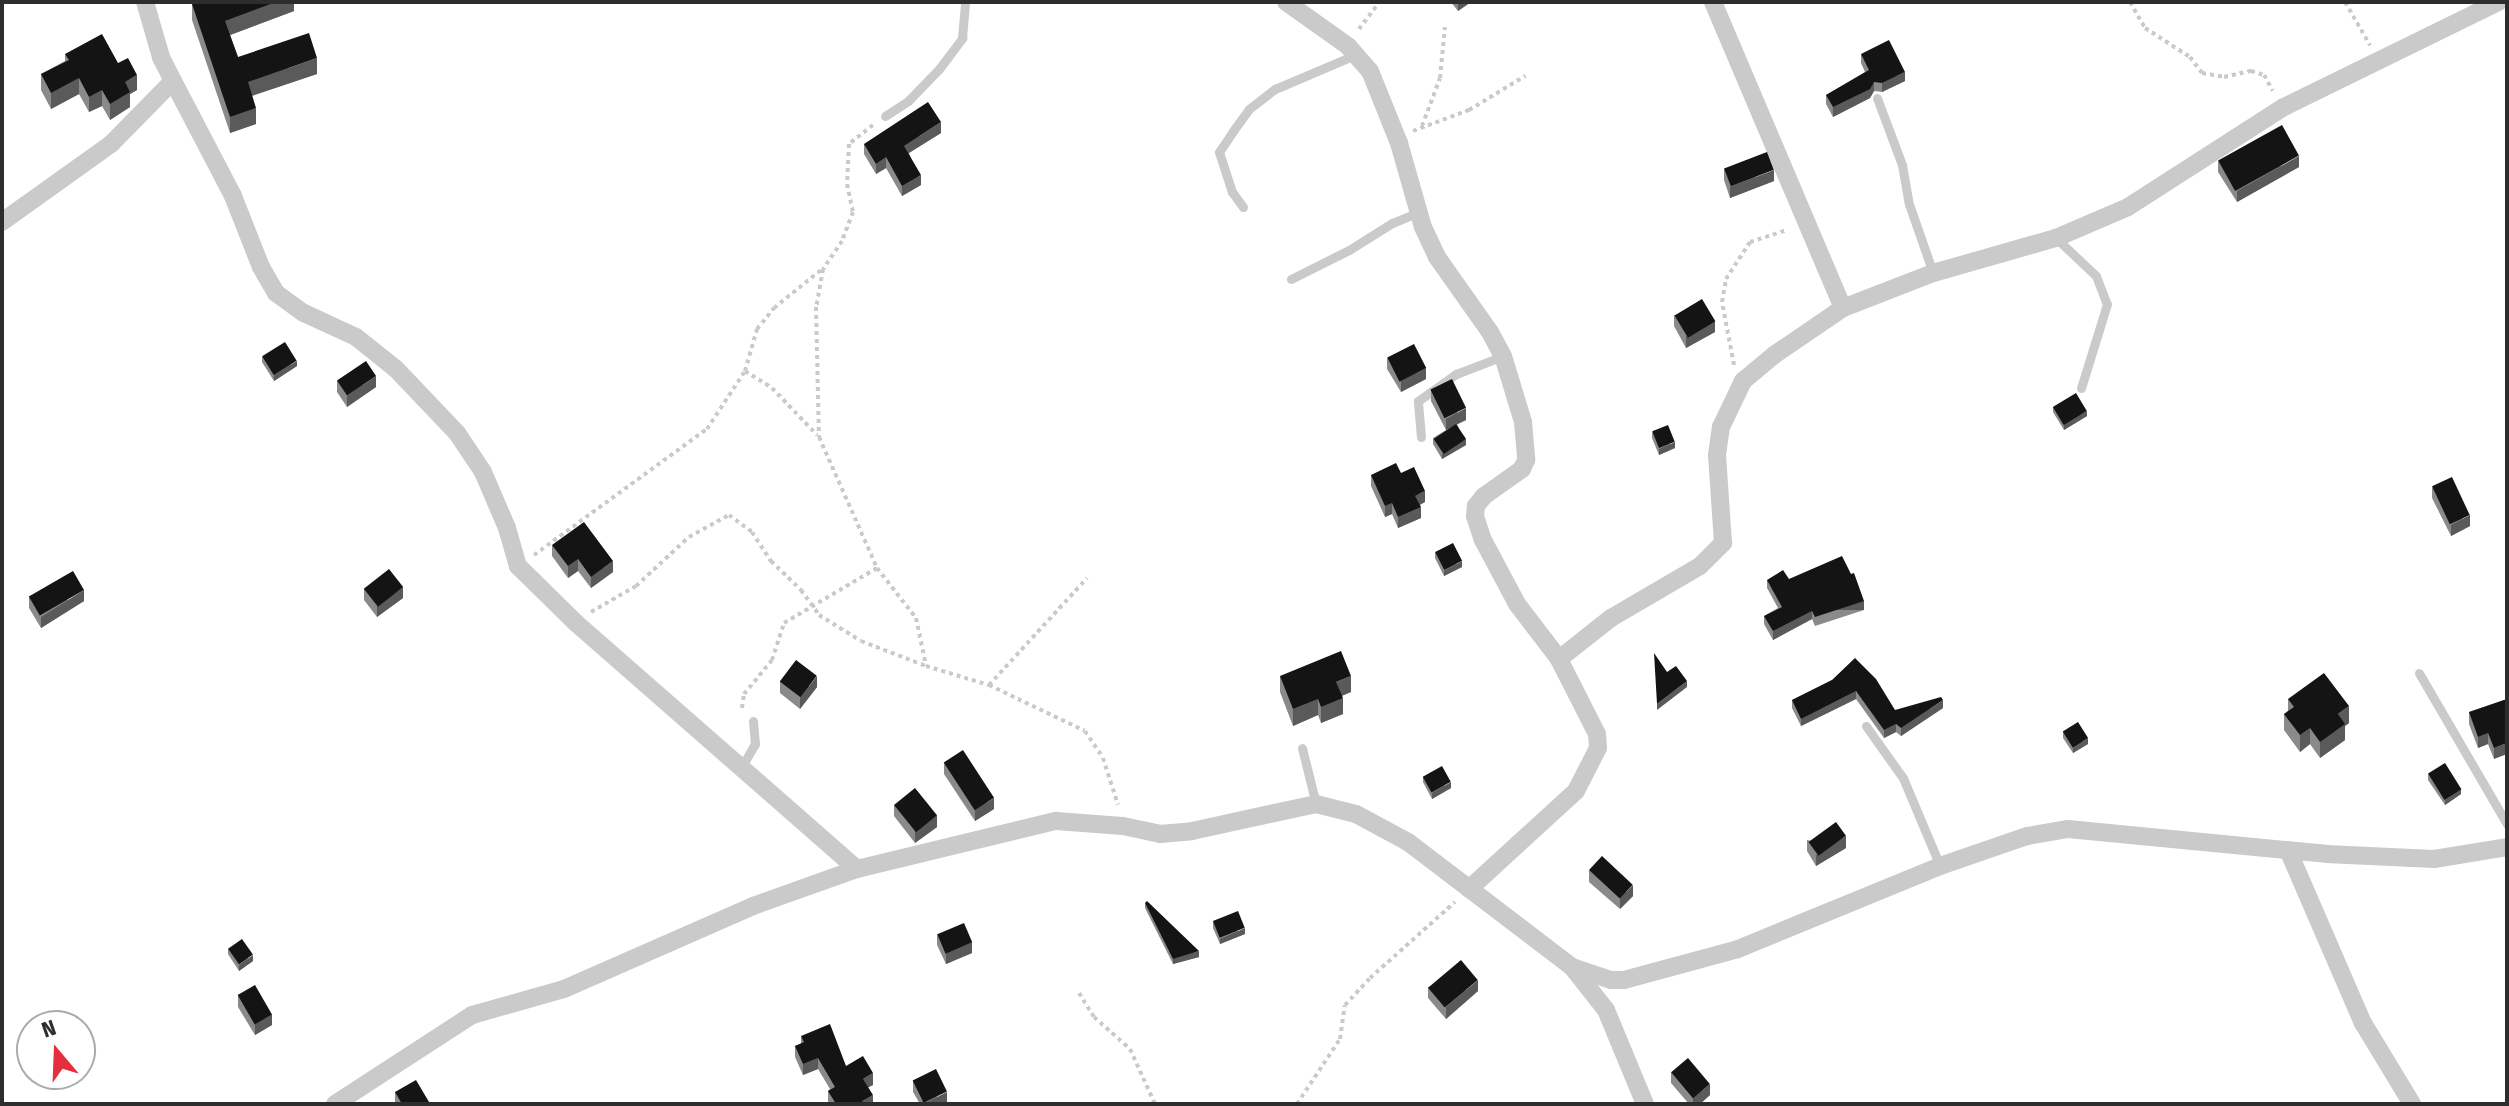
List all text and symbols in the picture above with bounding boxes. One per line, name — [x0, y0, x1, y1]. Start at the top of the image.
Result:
north arrow — [16, 1010, 96, 1090]
text: N — [38, 1014, 59, 1044]

